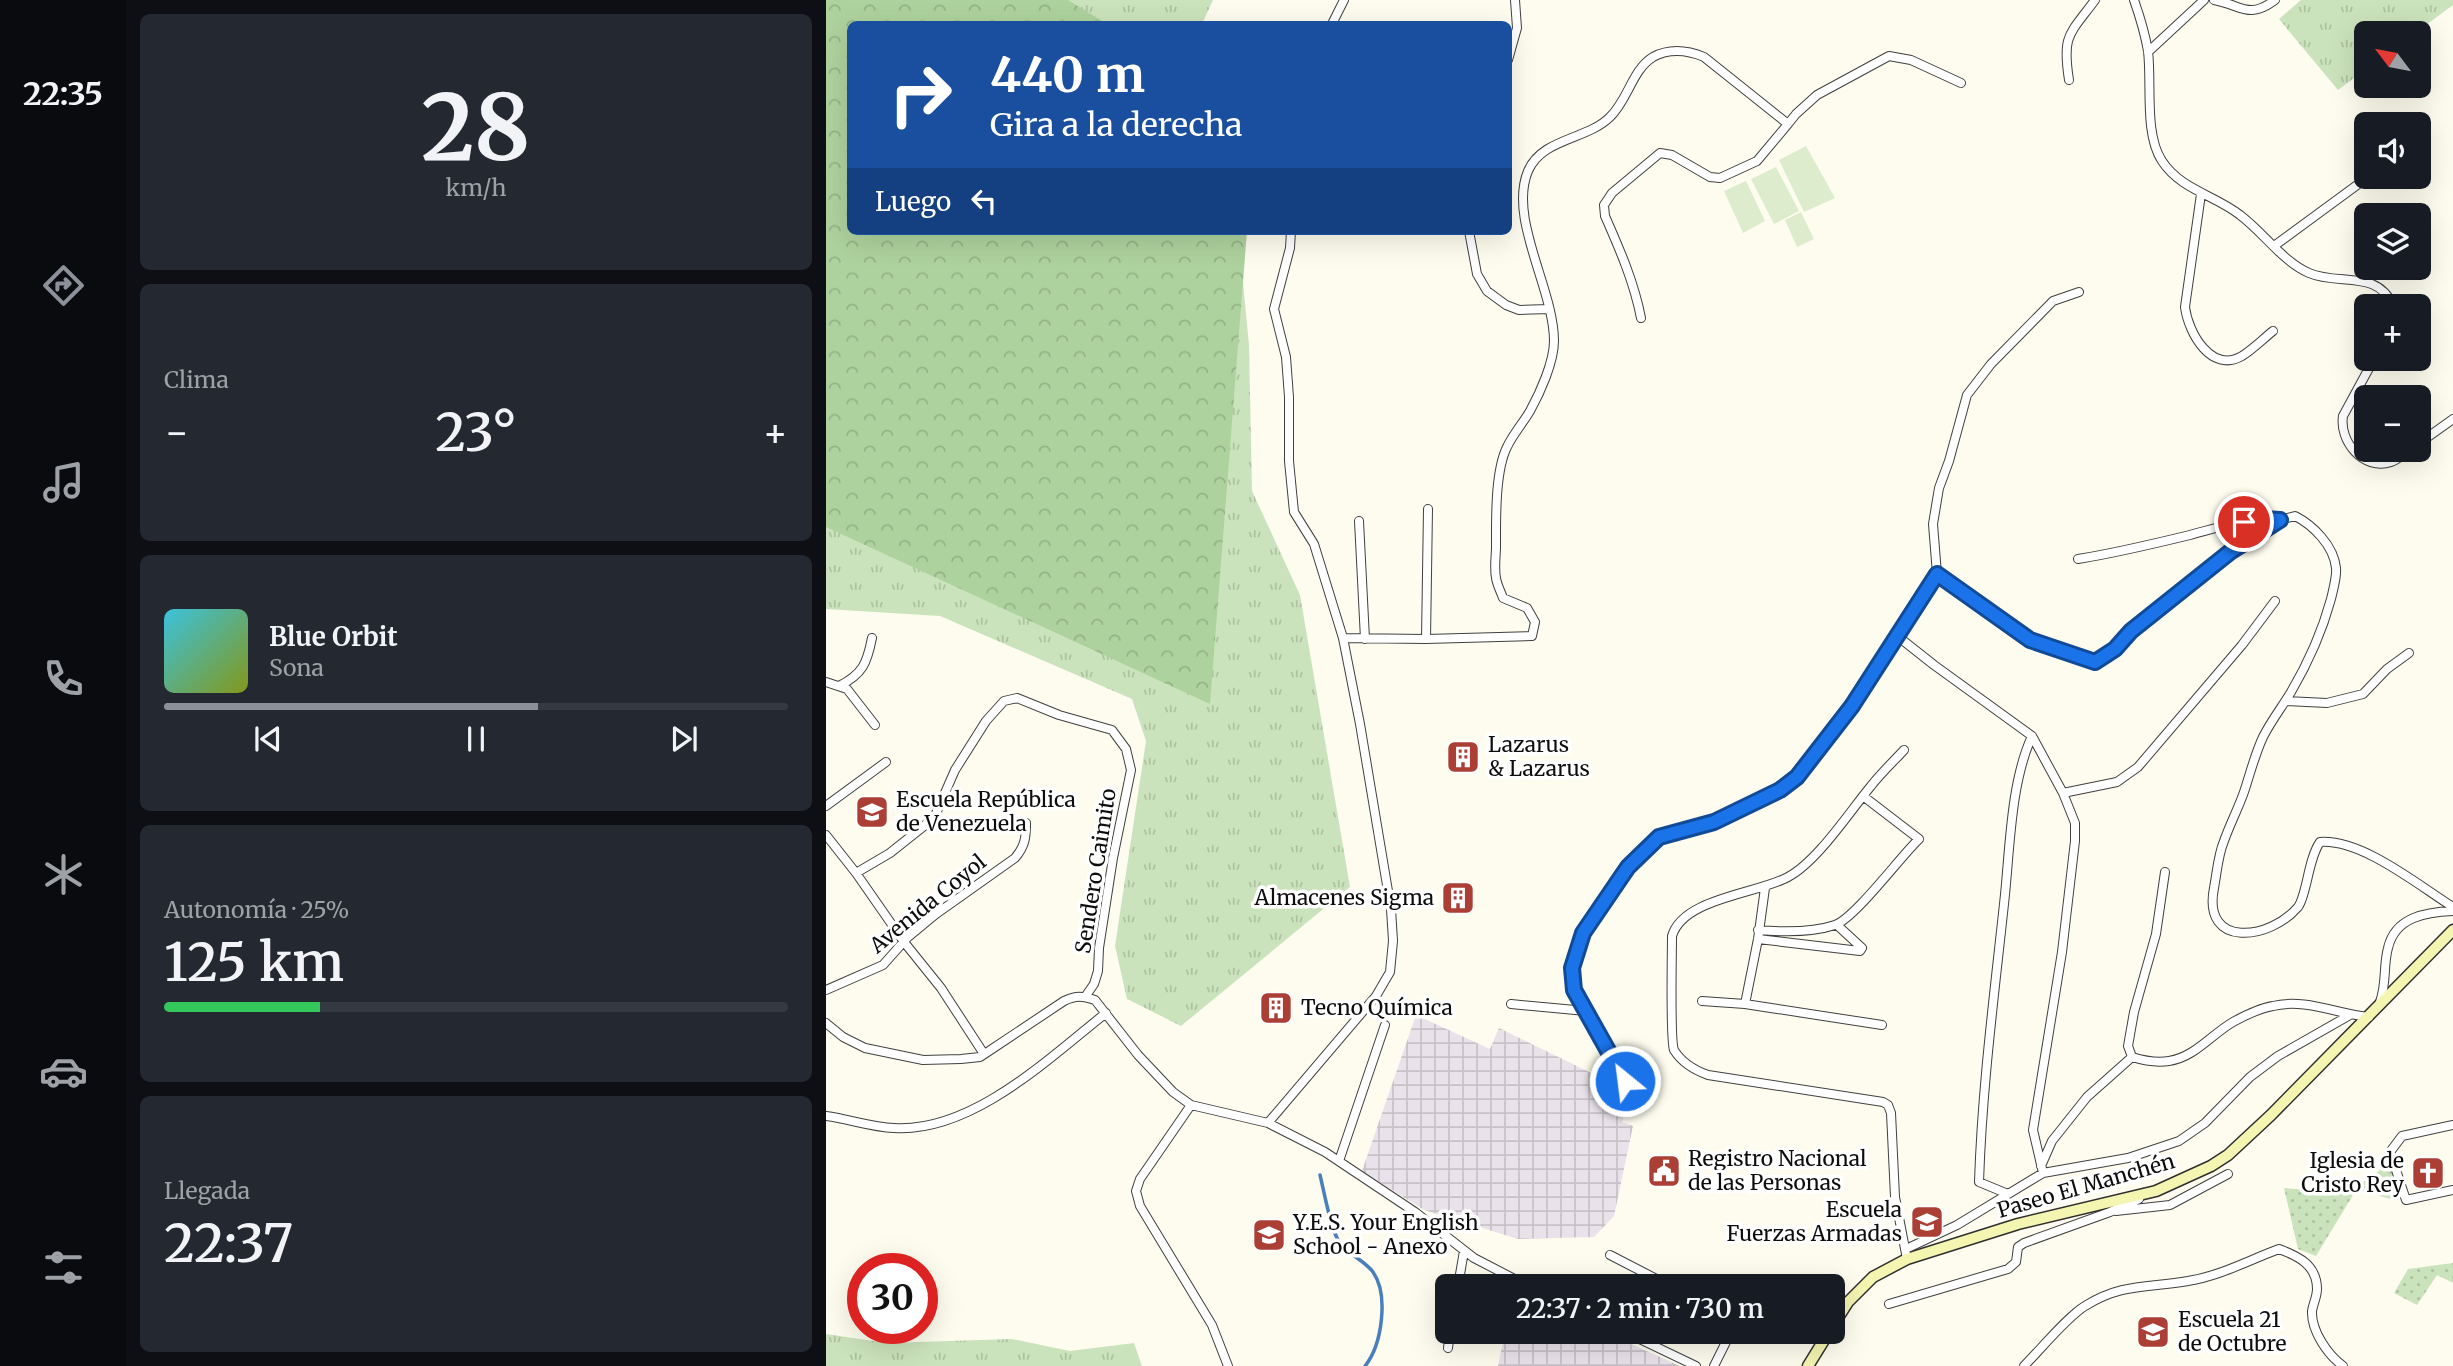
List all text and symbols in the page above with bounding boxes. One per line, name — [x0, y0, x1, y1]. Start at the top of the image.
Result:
north arrow — [2354, 21, 2431, 98]
map controls — [2354, 21, 2431, 462]
text: 440 m — [990, 44, 1145, 105]
icon: right — [875, 49, 966, 140]
text: 28 — [421, 70, 531, 185]
text: 22:35 — [23, 74, 103, 114]
text: Gira a la derecha — [990, 105, 1243, 145]
button: sound — [2354, 112, 2431, 189]
text: km/h — [446, 173, 506, 202]
icon: left — [965, 182, 1003, 220]
text: Luego — [875, 185, 951, 218]
button: layers — [2354, 203, 2431, 280]
icon: directions — [39, 261, 88, 310]
button: + — [2354, 294, 2431, 371]
text: Clima — [164, 365, 229, 394]
button: − — [2354, 385, 2431, 462]
text: 23° — [435, 400, 517, 465]
text: − — [164, 409, 189, 456]
text: + — [763, 409, 788, 456]
icon: music — [39, 458, 88, 507]
pin — [2214, 492, 2274, 552]
icon: arrive — [2225, 503, 2263, 541]
text: Blue Orbit — [269, 620, 398, 653]
text: Sona — [269, 653, 324, 682]
icon: phone — [39, 654, 88, 703]
icon: previous — [249, 720, 287, 758]
icon: pause — [457, 720, 495, 758]
icon: next — [665, 720, 703, 758]
place label: Lazarus & Lazarus — [1488, 731, 1590, 782]
building icon: Lazarus & Lazarus — [1444, 738, 1482, 776]
place label: Escuela República de Venezuela — [896, 786, 1076, 837]
street label: Sendero Caimito — [1069, 786, 1122, 955]
school or university icon: Escuela República de Venezuela — [853, 793, 891, 831]
street label: Avenida Coyol — [863, 848, 992, 959]
icon: climate — [39, 850, 88, 899]
building icon: Almacenes Sigma — [1439, 879, 1477, 917]
place label: Almacenes Sigma — [1254, 884, 1434, 911]
text: Autonomía · 25% — [164, 895, 349, 924]
text: 125 km — [164, 930, 344, 995]
building icon: Tecno Química — [1257, 989, 1295, 1027]
place label: Tecno Química — [1301, 994, 1453, 1021]
position arrow — [1588, 1044, 1662, 1118]
icon: car — [39, 1047, 88, 1096]
place label: Registro Nacional de las Personas — [1688, 1145, 1867, 1196]
street label: Paseo El Manchén — [1994, 1147, 2178, 1224]
place label: Iglesia de Cristo Rey — [2301, 1147, 2405, 1198]
public building icon: Registro Nacional de las Personas — [1645, 1152, 1683, 1190]
church icon: Iglesia de Cristo Rey — [2409, 1154, 2447, 1192]
text: Llegada — [164, 1176, 250, 1205]
place label: Escuela Fuerzas Armadas — [1727, 1196, 1902, 1247]
school or university icon: Escuela Fuerzas Armadas — [1908, 1203, 1946, 1241]
place label: Y.E.S. Your English School - Anexo — [1292, 1209, 1479, 1260]
text: 22:37 — [164, 1211, 293, 1276]
school or university icon: Y.E.S. Your English School - Anexo — [1250, 1216, 1288, 1254]
icon: filters — [39, 1243, 88, 1292]
speed limit sign: 30 — [847, 1253, 938, 1344]
text: 22:37 · 2 min · 730 m — [1516, 1292, 1764, 1325]
place label: Escuela 21 de Octubre — [2178, 1306, 2287, 1357]
school or university icon: Escuela 21 de Octubre — [2134, 1313, 2172, 1351]

